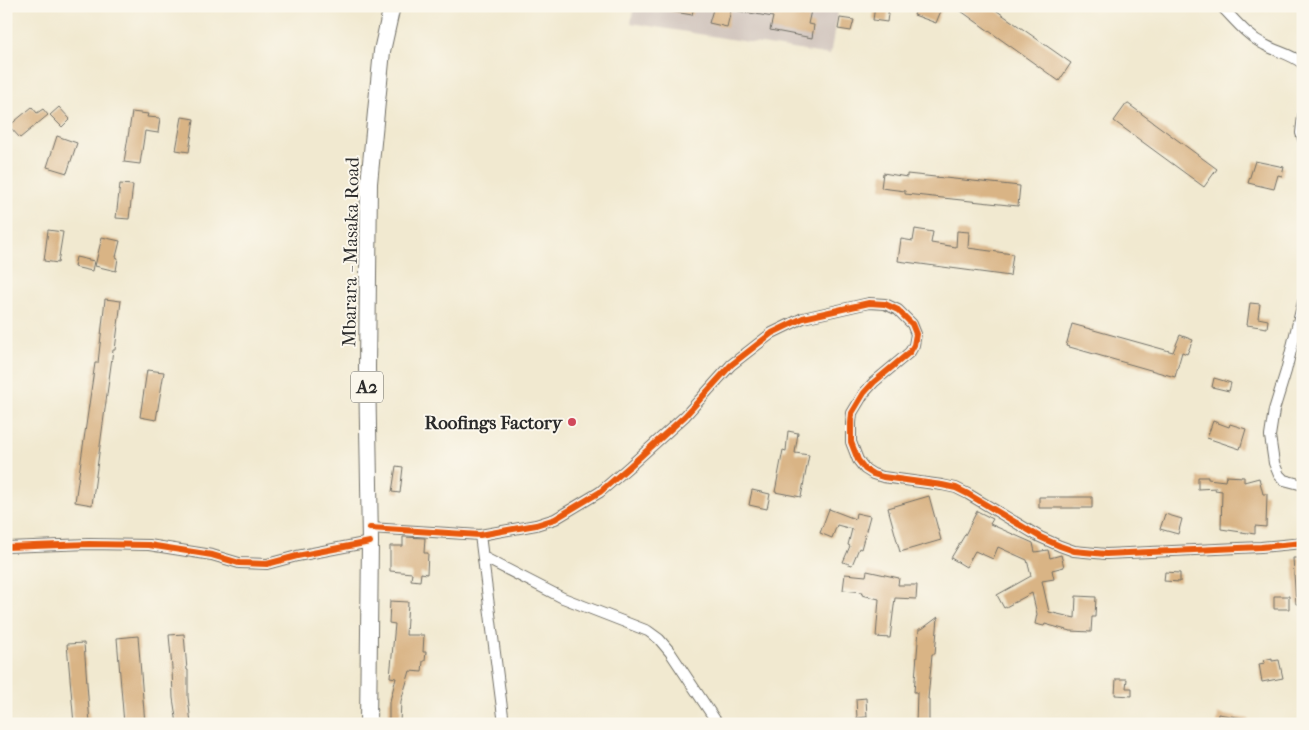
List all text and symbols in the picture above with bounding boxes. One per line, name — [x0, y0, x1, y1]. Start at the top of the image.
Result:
street label: Mbarara - Masaka Road — [338, 156, 364, 347]
road number: A2 — [351, 372, 383, 402]
place label: Roofings Factory — [425, 412, 563, 434]
marker: Roofings Factory — [566, 416, 578, 428]

